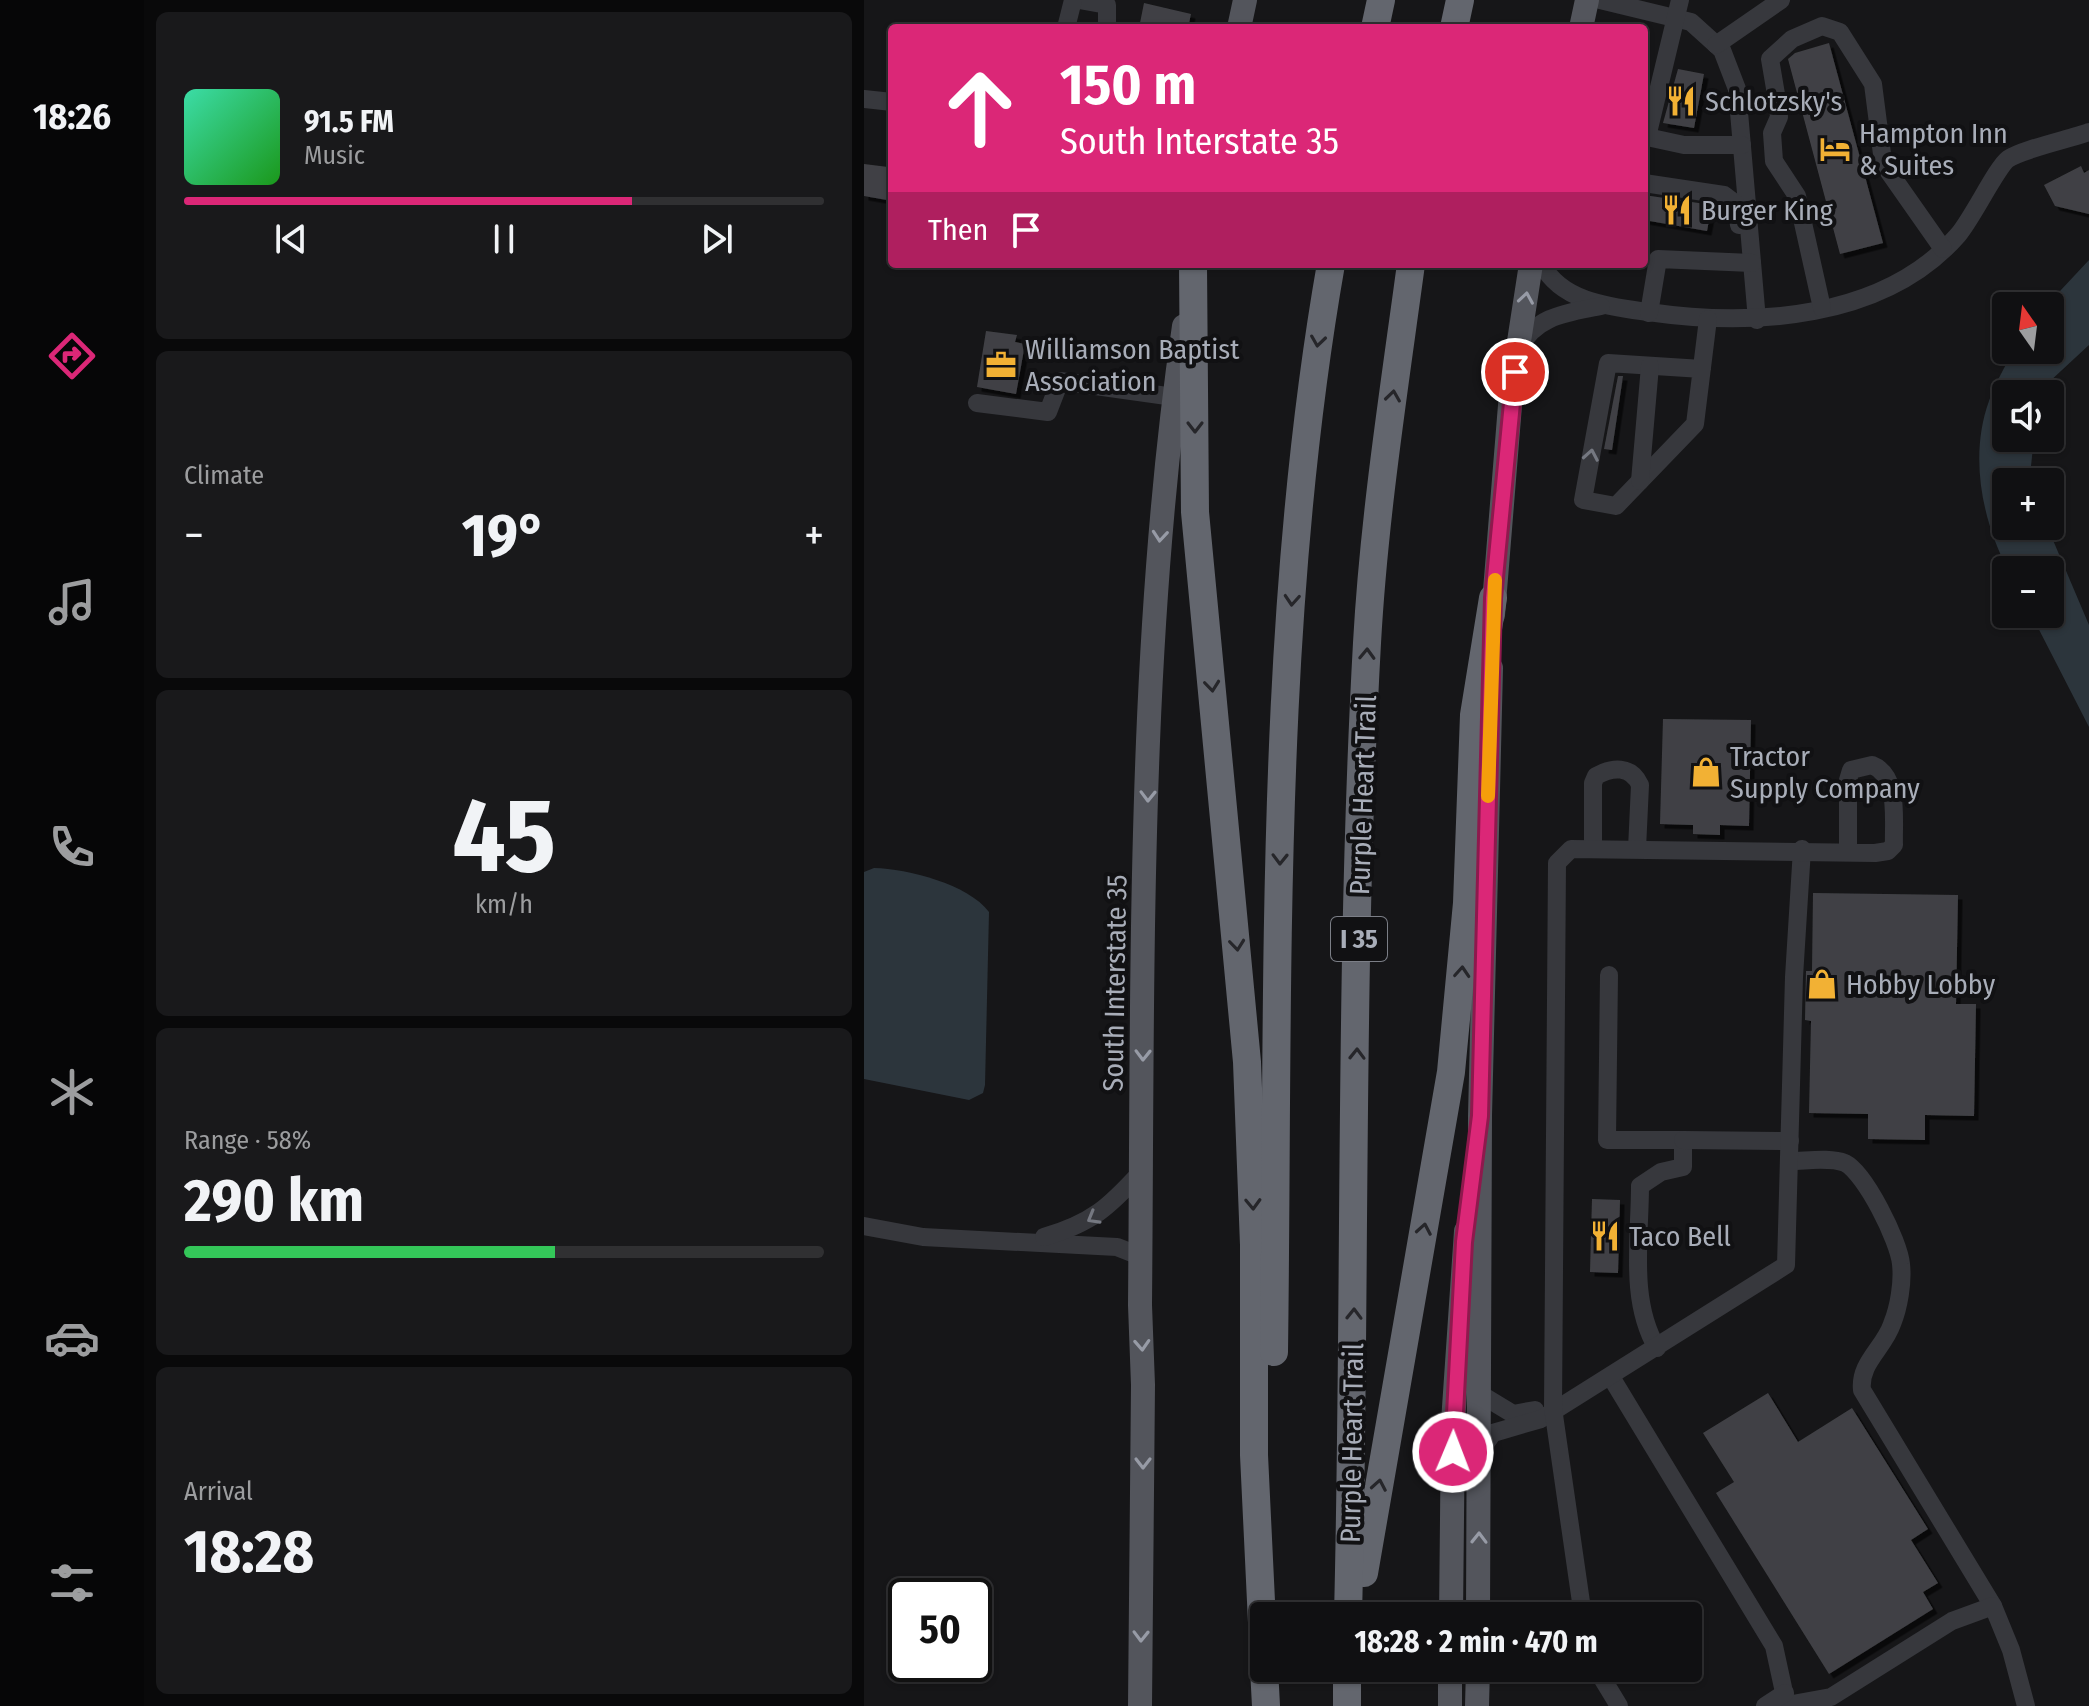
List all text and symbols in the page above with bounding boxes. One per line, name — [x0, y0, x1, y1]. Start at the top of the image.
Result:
text: 150 m — [1060, 52, 1196, 119]
icon: ahead — [928, 56, 1032, 160]
restaurant icon: Schlotzsky's — [1664, 84, 1698, 118]
place label: Schlotzsky's — [1705, 85, 1843, 118]
text: 18:26 — [33, 95, 111, 139]
text: 91.5 FM — [304, 104, 394, 140]
place label: Hampton Inn & Suites — [1859, 117, 2008, 182]
text: South Interstate 35 — [1060, 120, 1339, 164]
hotel icon: Hampton Inn & Suites — [1818, 132, 1852, 166]
text: Music — [304, 140, 365, 171]
restaurant icon: Burger King — [1660, 193, 1694, 227]
place label: Burger King — [1701, 194, 1834, 227]
icon: arrive — [1004, 208, 1048, 252]
text: Then — [928, 212, 988, 248]
icon: previous — [269, 217, 313, 261]
icon: pause — [482, 217, 526, 261]
icon: next — [695, 217, 739, 261]
one-way arrow — [1517, 291, 1534, 305]
north arrow — [1992, 292, 2064, 364]
map controls — [1992, 292, 2064, 628]
icon: directions — [44, 328, 100, 384]
place label: Williamson Baptist Association — [1025, 333, 1240, 398]
one-way arrow — [1310, 334, 1327, 348]
pin — [1481, 338, 1549, 406]
office icon: Williamson Baptist Association — [984, 348, 1018, 382]
icon: arrive — [1493, 350, 1537, 394]
button: sound — [1992, 380, 2064, 452]
one-way arrow — [1384, 389, 1401, 403]
one-way arrow — [1186, 421, 1204, 434]
one-way arrow — [1582, 449, 1599, 462]
text: Climate — [184, 460, 264, 491]
button: + — [1992, 468, 2064, 540]
text: 19° — [462, 500, 546, 572]
text: − — [184, 509, 204, 562]
text: + — [804, 509, 824, 562]
one-way arrow — [1152, 530, 1169, 543]
button: − — [1992, 556, 2064, 628]
icon: music — [44, 574, 100, 630]
one-way arrow — [1284, 594, 1301, 607]
one-way arrow — [1358, 647, 1375, 660]
one-way arrow — [1203, 680, 1220, 693]
street label: Purple Heart Trail — [1343, 695, 1383, 895]
place label: Tractor Supply Company — [1730, 740, 1920, 805]
shop icon: Tractor Supply Company — [1689, 755, 1723, 789]
text: 45 — [452, 774, 556, 899]
one-way arrow — [1139, 790, 1157, 802]
icon: phone — [44, 819, 100, 875]
one-way arrow — [1271, 853, 1289, 866]
street label: South Interstate 35 — [1097, 874, 1133, 1092]
text: km/h — [475, 889, 533, 920]
road number: I 35 — [1331, 917, 1387, 961]
one-way arrow — [1228, 939, 1245, 952]
one-way arrow — [1453, 965, 1470, 978]
shop icon: Hobby Lobby — [1805, 967, 1839, 1001]
place label: Hobby Lobby — [1846, 968, 1996, 1001]
one-way arrow — [1348, 1047, 1366, 1060]
one-way arrow — [1135, 1049, 1152, 1062]
icon: climate — [44, 1064, 100, 1120]
text: Range · 58% — [184, 1125, 311, 1156]
text: 290 km — [184, 1165, 364, 1237]
one-way arrow — [1244, 1198, 1261, 1211]
one-way arrow — [1087, 1208, 1102, 1224]
restaurant icon: Taco Bell — [1588, 1219, 1622, 1253]
place label: Taco Bell — [1629, 1220, 1731, 1253]
one-way arrow — [1414, 1222, 1431, 1235]
one-way arrow — [1345, 1307, 1362, 1320]
icon: car — [44, 1310, 100, 1366]
one-way arrow — [1133, 1339, 1150, 1352]
street label: Purple Heart Trail — [1334, 1343, 1370, 1543]
position arrow — [1411, 1410, 1495, 1494]
one-way arrow — [1134, 1457, 1152, 1470]
text: Arrival — [184, 1476, 253, 1507]
one-way arrow — [1369, 1478, 1386, 1491]
text: 18:28 — [184, 1516, 314, 1588]
one-way arrow — [1470, 1531, 1488, 1544]
icon: filters — [44, 1555, 100, 1611]
speed limit sign: 50 — [888, 1578, 992, 1682]
text: 18:28 · 2 min · 470 m — [1354, 1624, 1598, 1660]
one-way arrow — [1132, 1630, 1150, 1643]

